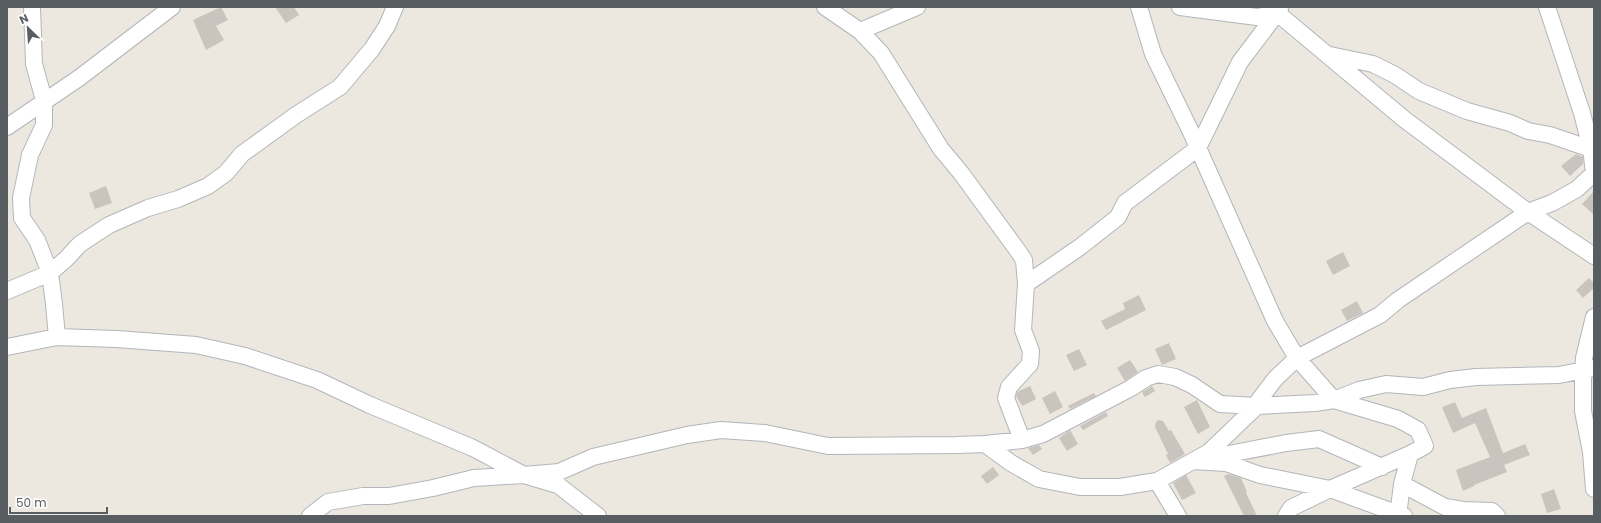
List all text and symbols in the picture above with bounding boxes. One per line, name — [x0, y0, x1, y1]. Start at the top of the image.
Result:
north arrow — [8, 8, 48, 48]
text: N — [17, 10, 31, 28]
scale bar — [10, 489, 107, 515]
text: 50 m — [16, 494, 47, 511]

